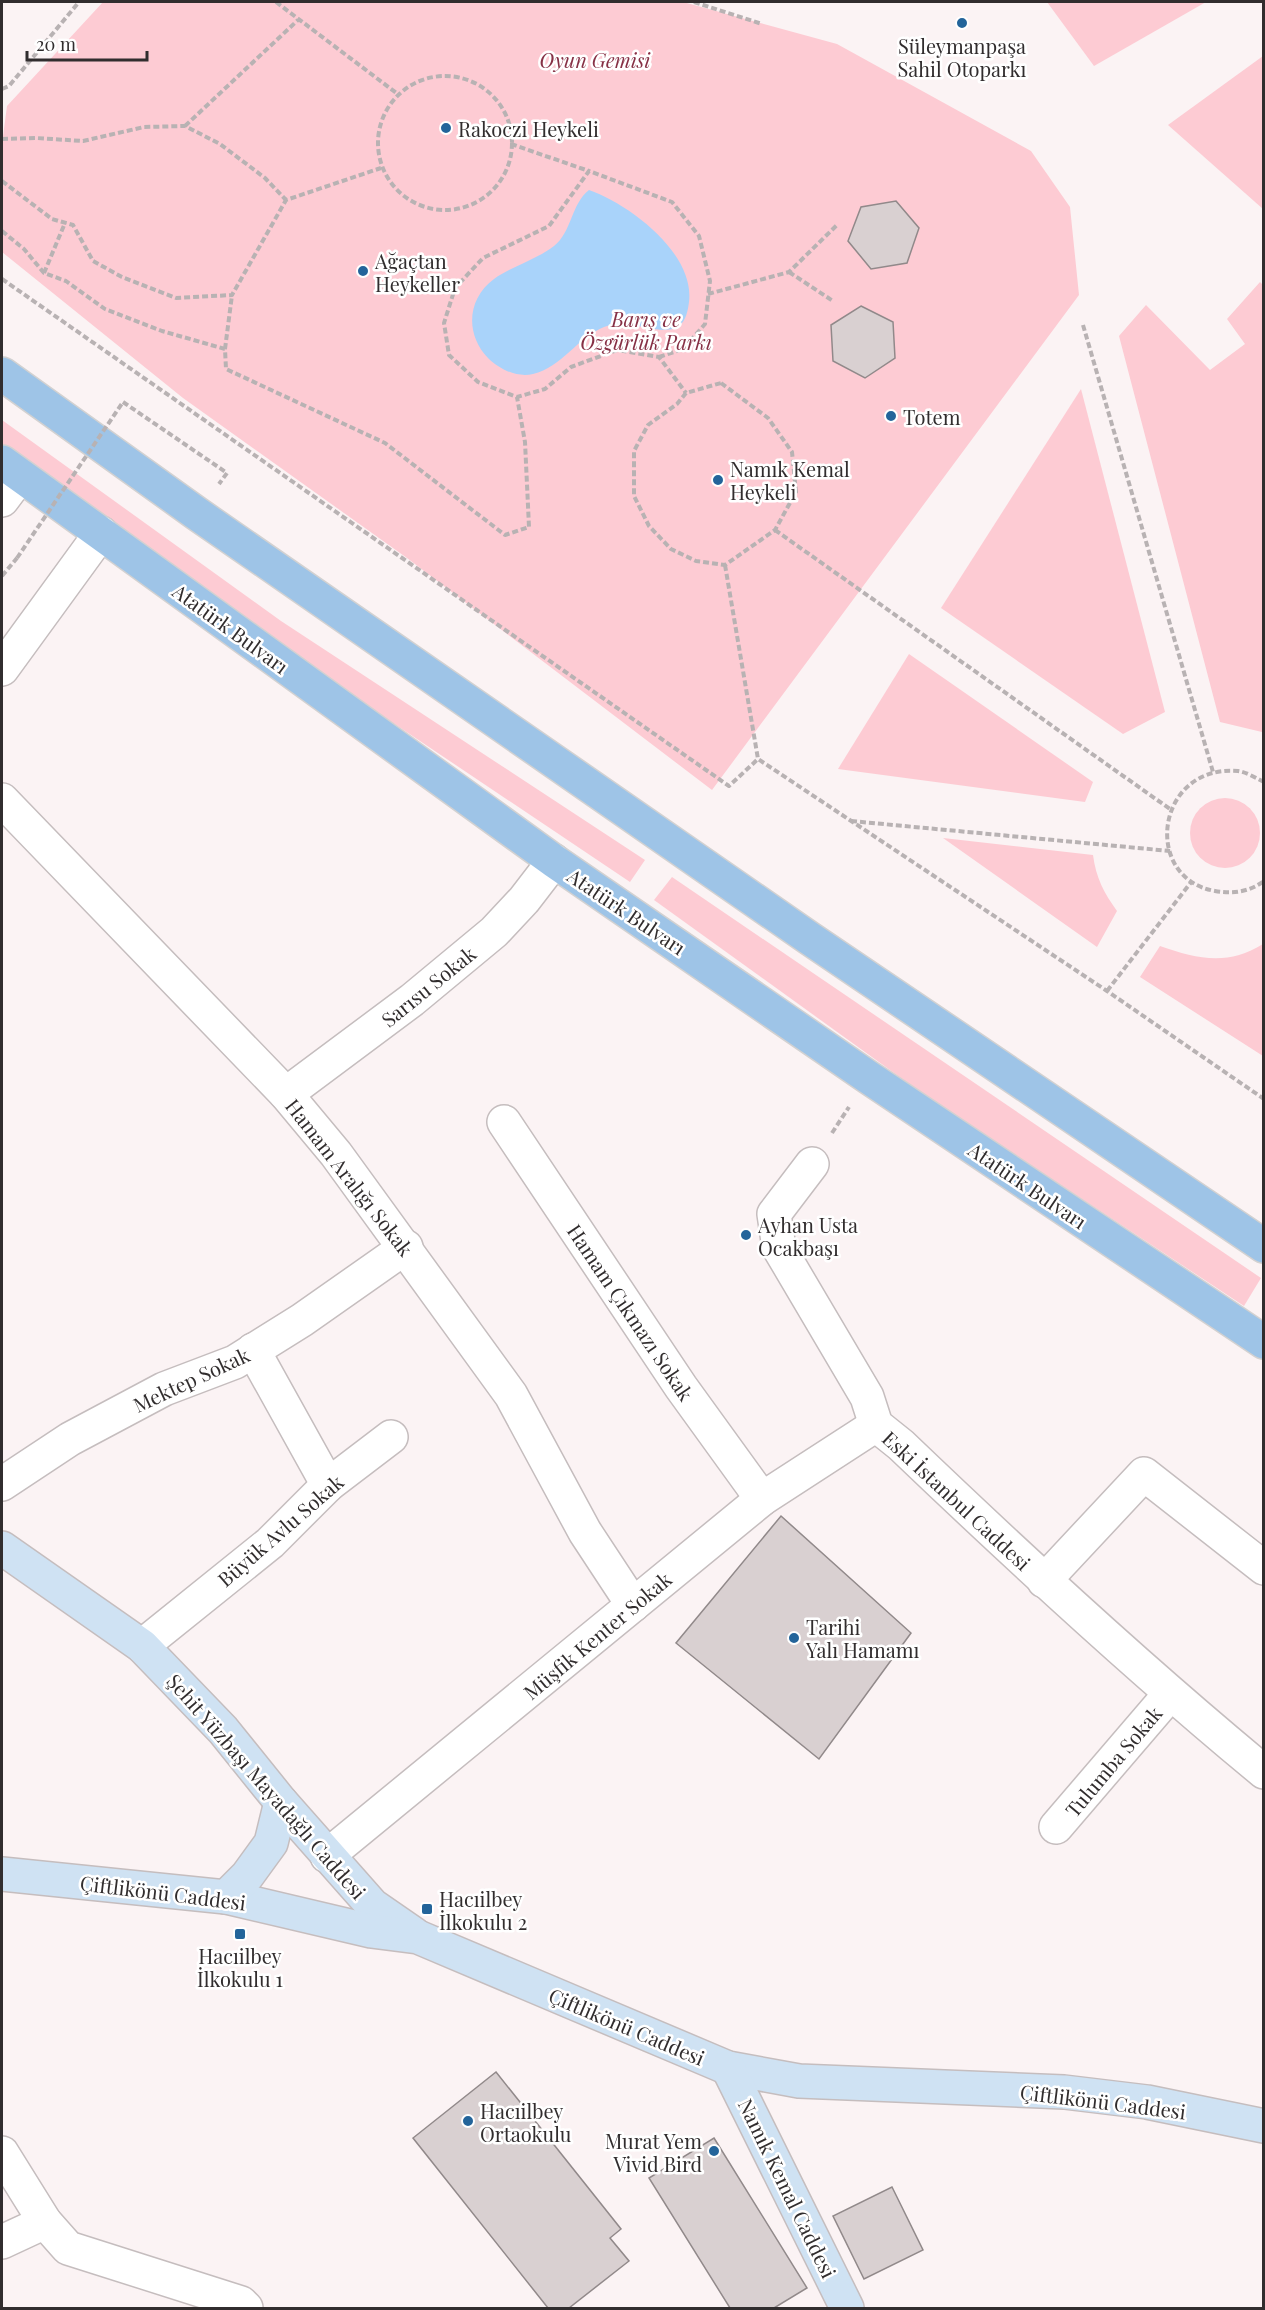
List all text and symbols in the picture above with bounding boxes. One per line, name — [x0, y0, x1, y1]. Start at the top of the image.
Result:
marker: Süleymanpaşa Sahil Otoparkı — [955, 16, 969, 30]
scale bar — [27, 24, 147, 62]
text: 20 m — [36, 32, 76, 56]
place label: Süleymanpaşa Sahil Otoparkı — [898, 32, 1027, 82]
park label: Oyun Gemisi — [540, 46, 651, 73]
place label: Rakoczi Heykeli — [458, 115, 599, 142]
marker: Rakoczi Heykeli — [439, 121, 453, 135]
place label: Ağaçtan Heykeller — [374, 247, 460, 297]
marker: Ağaçtan Heykeller — [356, 264, 370, 278]
park label: Barış ve Özgürlük Parkı — [580, 305, 712, 355]
place label: Totem — [903, 403, 961, 430]
marker: Totem — [884, 409, 898, 423]
place label: Namık Kemal Heykeli — [730, 455, 850, 505]
marker: Namık Kemal Heykeli — [711, 473, 725, 487]
street label: Atatürk Bulvarı — [167, 576, 294, 679]
street label: Atatürk Bulvarı — [562, 861, 691, 961]
street label: Sarısu Sokak — [375, 940, 481, 1032]
street label: Hamam Aralığı Sokak — [280, 1093, 420, 1261]
street label: Atatürk Bulvarı — [963, 1135, 1092, 1235]
place label: Ayhan Usta Ocakbaşı — [757, 1211, 858, 1261]
street label: Hamam Çıkmazı Sokak — [562, 1218, 700, 1406]
marker: Ayhan Usta Ocakbaşı — [739, 1228, 753, 1242]
street label: Mektep Sokak — [129, 1340, 253, 1418]
street label: Eski İstanbul Caddesi — [877, 1424, 1037, 1576]
street label: Büyük Avlu Sokak — [211, 1468, 349, 1592]
street label: Müşfik Kenter Sokak — [517, 1565, 677, 1705]
place label: Tarihi Yalı Hamamı — [805, 1613, 920, 1663]
marker: Tarihi Yalı Hamamı — [787, 1631, 801, 1645]
street label: Şehit Yüzbaşı Mayadağlı Caddesi — [161, 1667, 373, 1905]
street label: Tulumba Sokak — [1059, 1700, 1167, 1822]
street label: Çiftlikönü Caddesi — [79, 1868, 248, 1916]
place label: Hacıilbey İlkokulu 2 — [439, 1885, 527, 1935]
marker: Hacıilbey İlkokulu 2 — [420, 1902, 434, 1916]
marker: Hacıilbey İlkokulu 1 — [233, 1927, 247, 1941]
place label: Hacıilbey İlkokulu 1 — [197, 1942, 283, 1992]
street label: Çiftlikönü Caddesi — [545, 1981, 709, 2071]
street label: Çiftlikönü Caddesi — [1019, 2077, 1188, 2125]
street label: Namık Kemal Caddesi — [733, 2094, 843, 2282]
place label: Hacıilbey Ortaokulu — [480, 2097, 572, 2147]
marker: Hacıilbey Ortaokulu — [461, 2114, 475, 2128]
place label: Murat Yem Vivid Bird — [605, 2127, 702, 2177]
marker: Murat Yem Vivid Bird — [707, 2144, 721, 2158]

